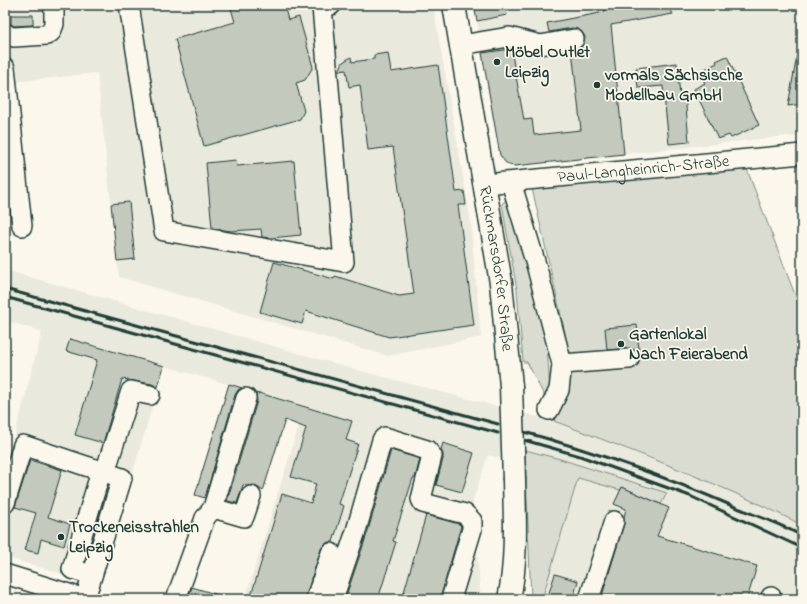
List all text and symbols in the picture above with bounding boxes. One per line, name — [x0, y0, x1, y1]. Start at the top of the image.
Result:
place label: Möbel Outlet Leipzig — [505, 40, 590, 87]
marker: Möbel Outlet Leipzig — [492, 57, 502, 67]
place label: vormals Sächsische Modellbau GmbH — [604, 63, 744, 108]
marker: vormals Sächsische Modellbau GmbH — [592, 80, 602, 90]
street label: Paul-Langheinrich-Straße — [556, 148, 731, 190]
street label: Rückmarsdorfer Straße — [472, 184, 520, 353]
place label: Gartenlokal Nach Feierabend — [629, 322, 748, 367]
marker: Gartenlokal Nach Feierabend — [616, 339, 626, 349]
place label: Trockeneisstrahlen Leipzig — [69, 515, 200, 562]
marker: Trockeneisstrahlen Leipzig — [56, 532, 66, 542]

